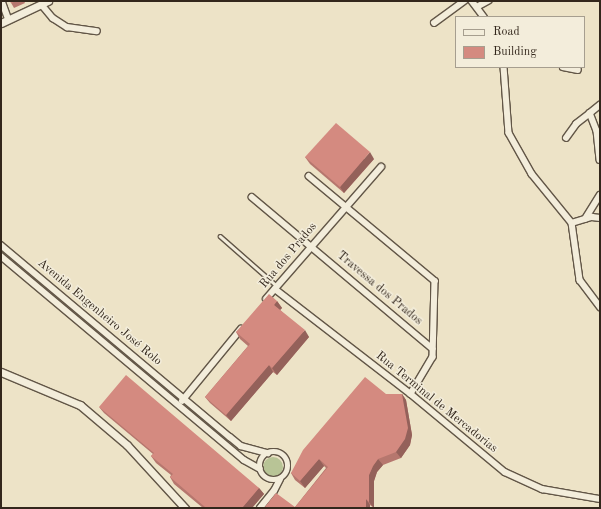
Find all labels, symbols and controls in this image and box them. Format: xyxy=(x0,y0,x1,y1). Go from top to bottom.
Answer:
legend xyxy=(455,16,585,68)
text: Road xyxy=(493,26,520,38)
text: Building xyxy=(493,46,537,58)
street label: Rua dos Prados xyxy=(257,220,321,292)
street label: Travessa dos Prados xyxy=(333,249,425,329)
street label: Avenida Engenheiro José Rolo xyxy=(34,257,164,369)
street label: Rua Terminal de Mercadorias xyxy=(372,349,500,457)

